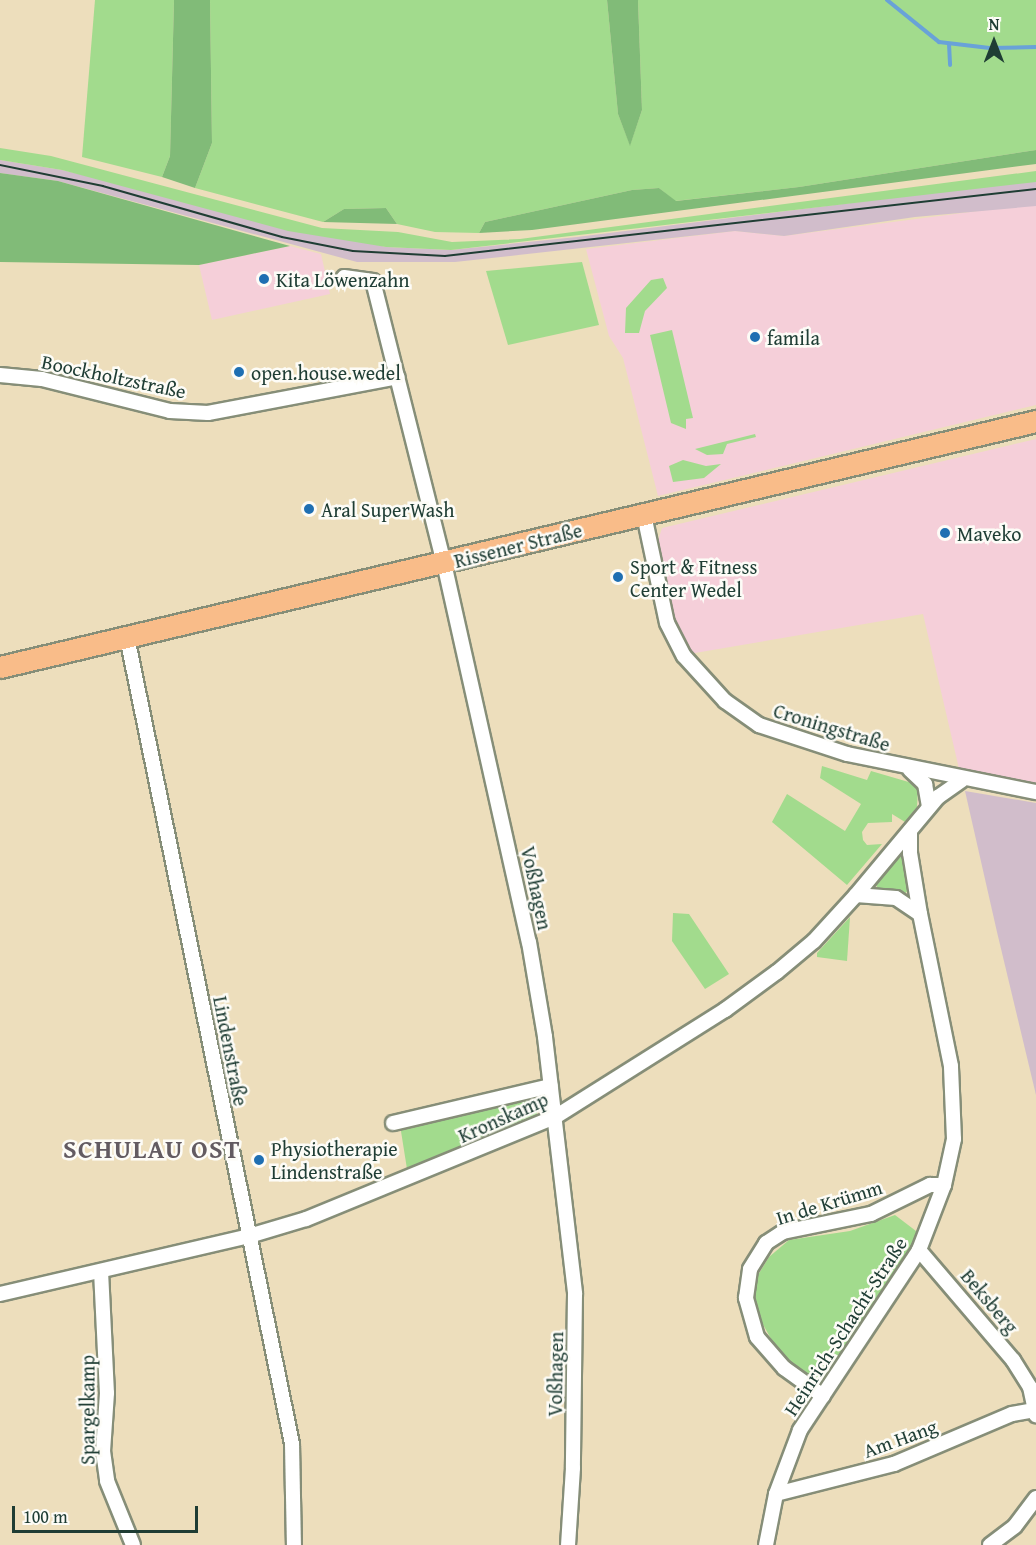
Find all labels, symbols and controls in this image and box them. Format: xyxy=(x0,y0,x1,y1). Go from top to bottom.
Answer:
north arrow xyxy=(964,12,1024,72)
text: N xyxy=(989,12,999,36)
place label: Kita Löwenzahn xyxy=(276,267,409,291)
marker: Kita Löwenzahn xyxy=(257,272,271,286)
place label: famila xyxy=(767,325,820,349)
marker: famila xyxy=(748,330,762,344)
street label: Boockholtzstraße xyxy=(40,349,188,403)
place label: open.house.wedel xyxy=(251,360,401,384)
marker: open.house.wedel xyxy=(232,365,246,379)
place label: Aral SuperWash xyxy=(321,497,454,521)
marker: Aral SuperWash xyxy=(302,502,316,516)
street label: Rissener Straße xyxy=(451,517,585,573)
place label: Maveko xyxy=(957,521,1021,545)
marker: Maveko xyxy=(938,526,952,540)
place label: Sport & Fitness Center Wedel xyxy=(630,554,757,601)
marker: Sport & Fitness Center Wedel xyxy=(611,570,625,584)
street label: Croningstraße xyxy=(771,698,893,756)
street label: Voßhagen xyxy=(516,844,558,932)
street label: Lindenstraße xyxy=(209,994,253,1108)
street label: Kronskamp xyxy=(454,1087,552,1147)
district label: SCHULAU OST xyxy=(63,1133,241,1165)
place label: Physiotherapie Lindenstraße xyxy=(271,1136,398,1183)
marker: Physiotherapie Lindenstraße xyxy=(252,1153,266,1167)
street label: In de Krümm xyxy=(773,1174,885,1230)
street label: Heinrich-Schacht-Straße xyxy=(778,1232,912,1420)
street label: Beksberg xyxy=(956,1264,1024,1338)
street label: Voßhagen xyxy=(542,1331,568,1417)
street label: Spargelkamp xyxy=(75,1355,99,1465)
street label: Am Hang xyxy=(860,1414,940,1462)
scale bar xyxy=(15,1494,201,1532)
text: 100 m xyxy=(23,1503,68,1530)

